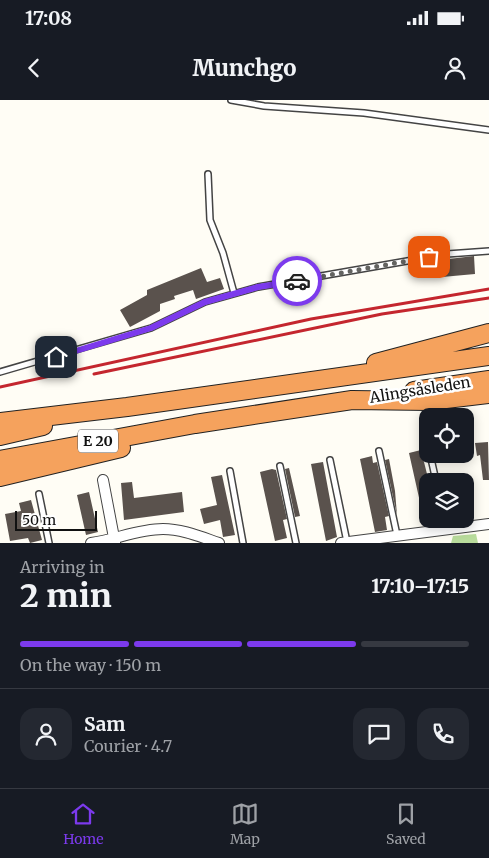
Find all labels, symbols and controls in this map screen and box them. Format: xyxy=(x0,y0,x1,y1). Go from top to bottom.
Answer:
text: 17:08 xyxy=(25,6,72,30)
icon: back xyxy=(20,54,48,82)
text: Munchgo xyxy=(193,54,296,82)
icon: person xyxy=(441,54,469,82)
pin xyxy=(408,236,450,278)
icon: bag xyxy=(415,243,443,271)
courier xyxy=(272,256,322,306)
icon: car xyxy=(283,267,311,295)
pin xyxy=(35,336,77,378)
icon: home xyxy=(42,343,70,371)
street label: Alingsåsleden xyxy=(367,372,472,407)
map controls xyxy=(419,408,474,528)
button: locate xyxy=(419,408,474,463)
road number: E 20 xyxy=(78,430,118,452)
button: layers xyxy=(419,473,474,528)
scale bar xyxy=(15,508,98,531)
text: 50 m xyxy=(22,511,56,529)
text: Arriving in xyxy=(20,557,105,577)
text: 17:10–17:15 xyxy=(371,574,469,598)
text: 2 min xyxy=(20,576,112,616)
text: On the way · 150 m xyxy=(20,655,161,675)
button: person xyxy=(20,708,72,760)
button: chat xyxy=(353,708,405,760)
button: phone xyxy=(417,708,469,760)
text: Sam xyxy=(84,712,125,736)
text: Courier · 4.7 xyxy=(84,736,172,756)
tab: Home xyxy=(63,800,104,848)
tab: Map xyxy=(230,800,260,848)
tab: Saved xyxy=(386,800,426,848)

